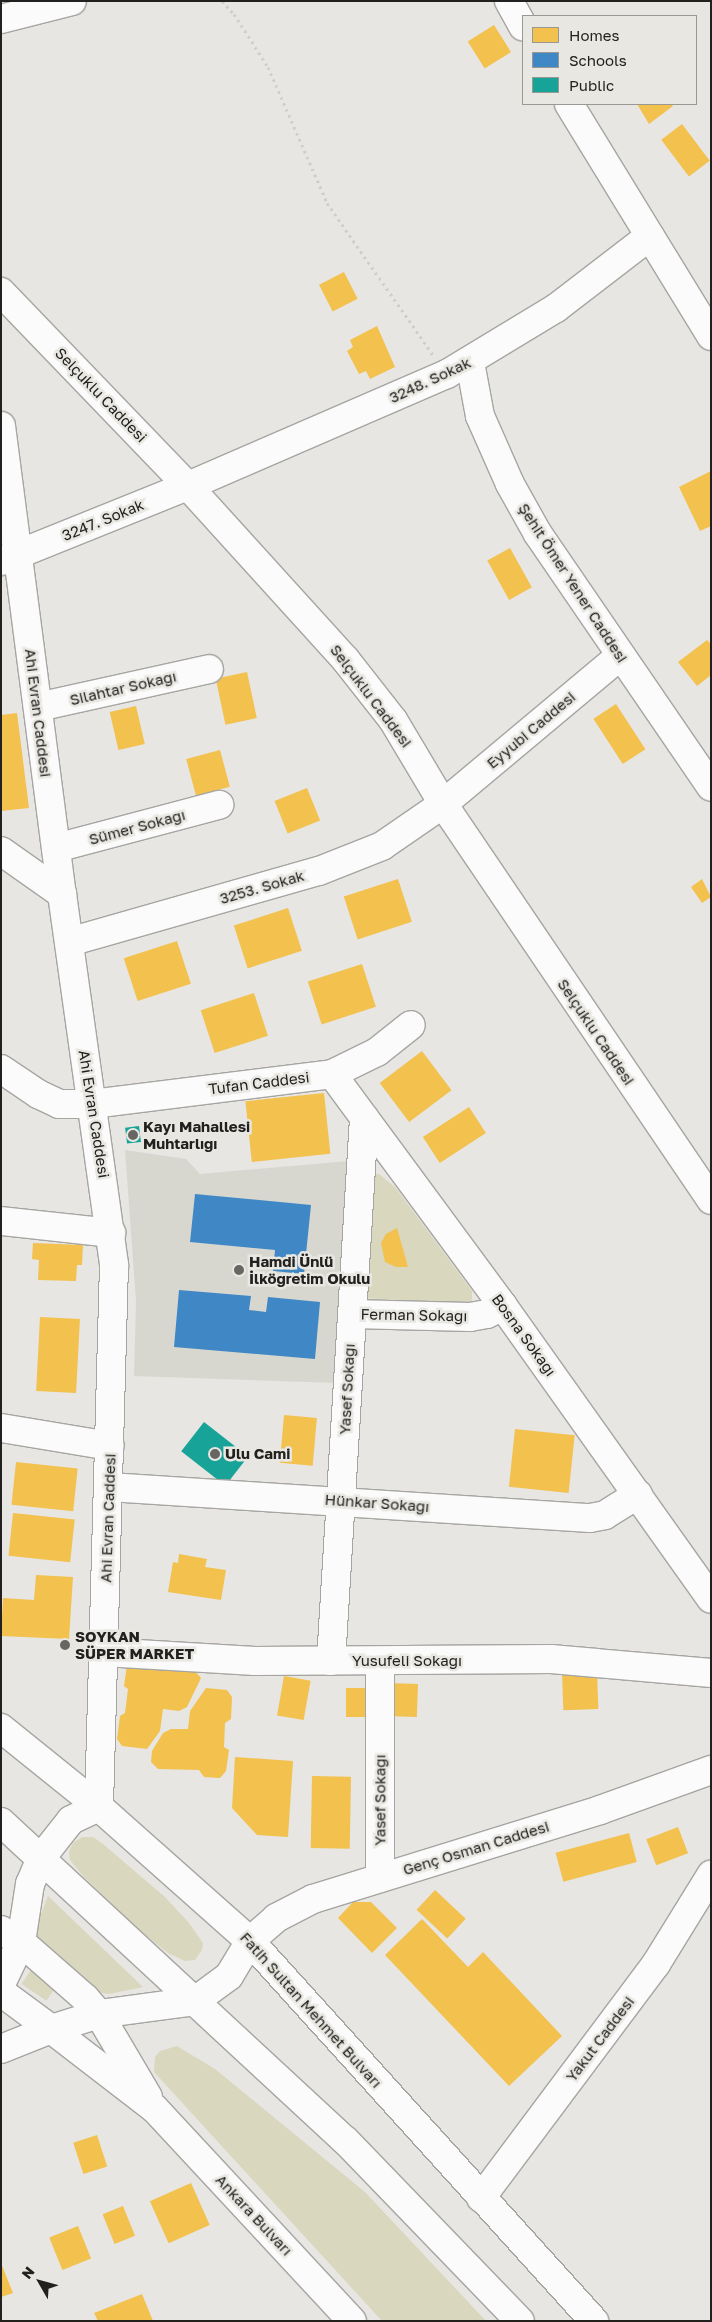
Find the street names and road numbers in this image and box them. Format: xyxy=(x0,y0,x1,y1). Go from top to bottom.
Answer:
street label: Selçuklu Caddesi xyxy=(51,344,151,446)
street label: 3248. Sokak xyxy=(386,353,474,407)
street label: 3247. Sokak xyxy=(59,495,147,545)
street label: Şehit Ömer Yener Caddesi xyxy=(515,500,631,666)
street label: Selçuklu Caddesi xyxy=(326,641,416,751)
street label: Ahi Evran Caddesi xyxy=(21,648,55,778)
street label: Silahtar Sokağı xyxy=(68,667,178,709)
street label: Eyyubi Caddesi xyxy=(483,688,579,772)
street label: Sümer Sokağı xyxy=(87,806,187,848)
street label: 3253. Sokak xyxy=(218,866,306,908)
street label: Selçuklu Caddesi xyxy=(554,976,638,1088)
street label: Ahi Evran Caddesi xyxy=(75,1049,113,1179)
street label: Tufan Caddesi xyxy=(208,1068,310,1098)
street label: Bosna Sokağı xyxy=(488,1290,560,1380)
street label: Ferman Sokağı xyxy=(361,1305,467,1325)
street label: Yasef Sokağı xyxy=(336,1343,358,1435)
street label: Ahi Evran Caddesi xyxy=(97,1453,119,1583)
street label: Hünkar Sokağı xyxy=(324,1490,430,1516)
street label: Yusufeli Sokağı xyxy=(352,1652,462,1670)
street label: Yasef Sokağı xyxy=(371,1754,389,1846)
street label: Genç Osman Caddesi xyxy=(401,1817,551,1879)
street label: Fatih Sultan Mehmet Bulvarı xyxy=(236,1929,386,2091)
street label: Yakut Caddesi xyxy=(562,1993,638,2085)
street label: Ankara Bulvarı xyxy=(212,2171,296,2259)

